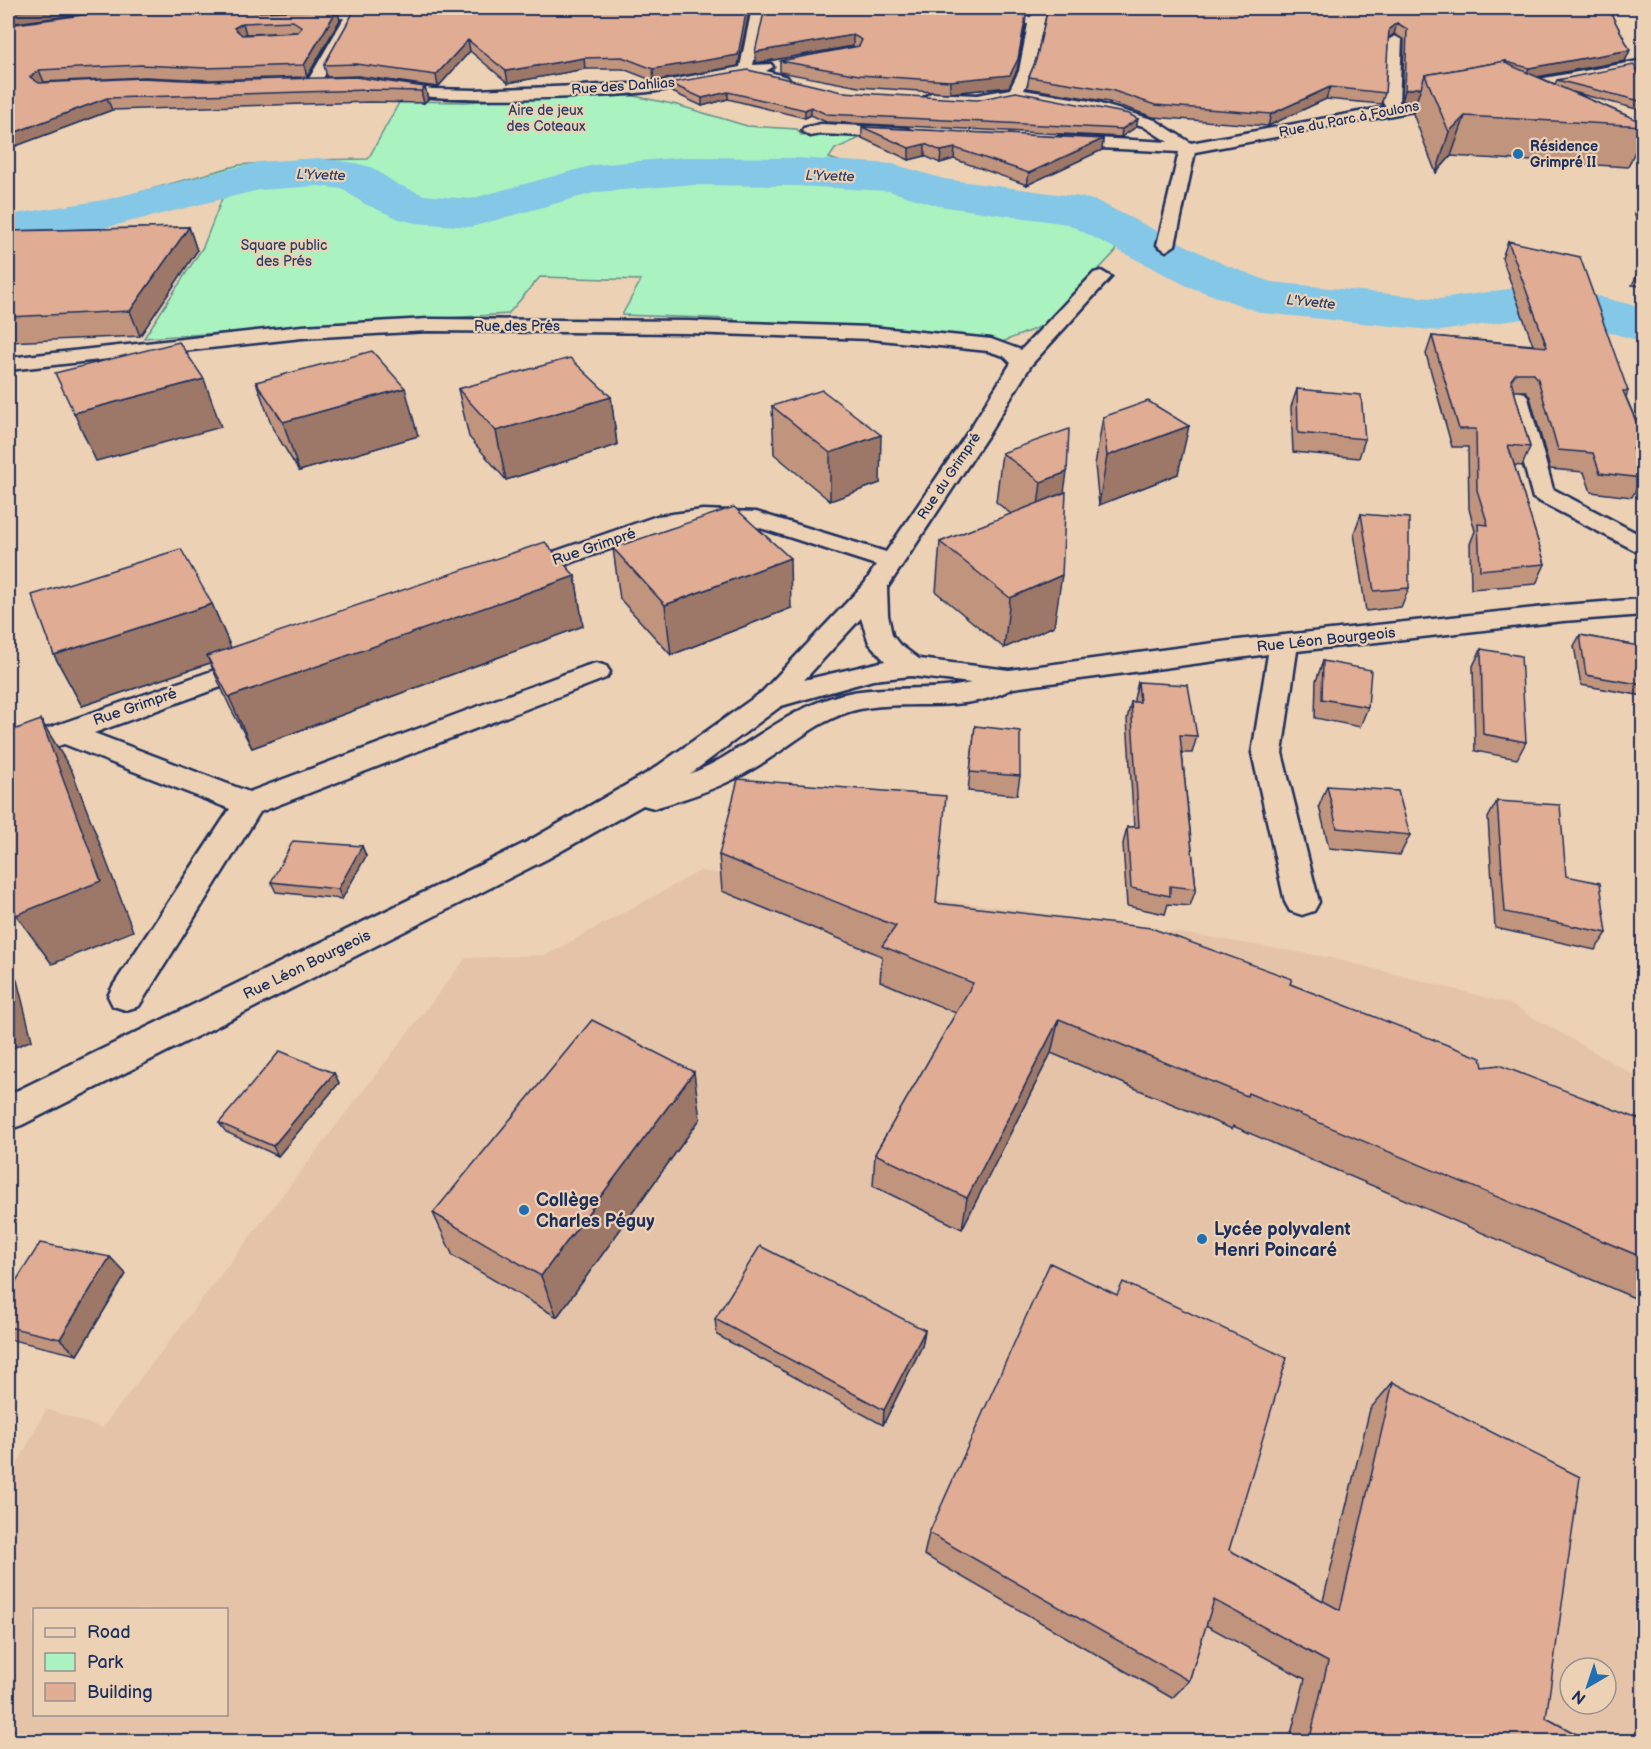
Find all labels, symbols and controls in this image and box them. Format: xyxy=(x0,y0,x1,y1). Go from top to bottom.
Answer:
street label: Rue des Dahlias xyxy=(571,74,675,98)
street label: Rue du Parc à Foulons xyxy=(1277,97,1421,141)
park label: Aire de jeux des Coteaux xyxy=(506,102,586,135)
place label: Résidence Grimpré II xyxy=(1530,138,1598,171)
marker: Résidence Grimpré II xyxy=(1511,147,1525,161)
water label: L'Yvette xyxy=(296,166,346,184)
water label: L'Yvette xyxy=(805,167,855,185)
park label: Square public des Prés xyxy=(241,237,327,270)
water label: L'Yvette xyxy=(1286,291,1336,313)
street label: Rue des Prés xyxy=(474,318,560,335)
street label: Rue du Grimpré xyxy=(914,429,985,523)
street label: Rue Grimpré xyxy=(550,524,638,570)
street label: Rue Léon Bourgeois xyxy=(1256,623,1397,657)
street label: Rue Grimpré xyxy=(91,684,179,730)
street label: Rue Léon Bourgeois xyxy=(240,926,374,1004)
place label: Collège Charles Péguy xyxy=(536,1190,655,1232)
marker: Collège Charles Péguy xyxy=(517,1203,531,1217)
place label: Lycée polyvalent Henri Poincaré xyxy=(1214,1219,1350,1261)
marker: Lycée polyvalent Henri Poincaré xyxy=(1195,1232,1209,1246)
legend xyxy=(33,1608,228,1716)
text: Road xyxy=(87,1622,131,1643)
text: Park xyxy=(87,1652,123,1673)
north arrow xyxy=(1558,1656,1618,1716)
text: Building xyxy=(87,1682,153,1703)
text: N xyxy=(1569,1685,1590,1708)

